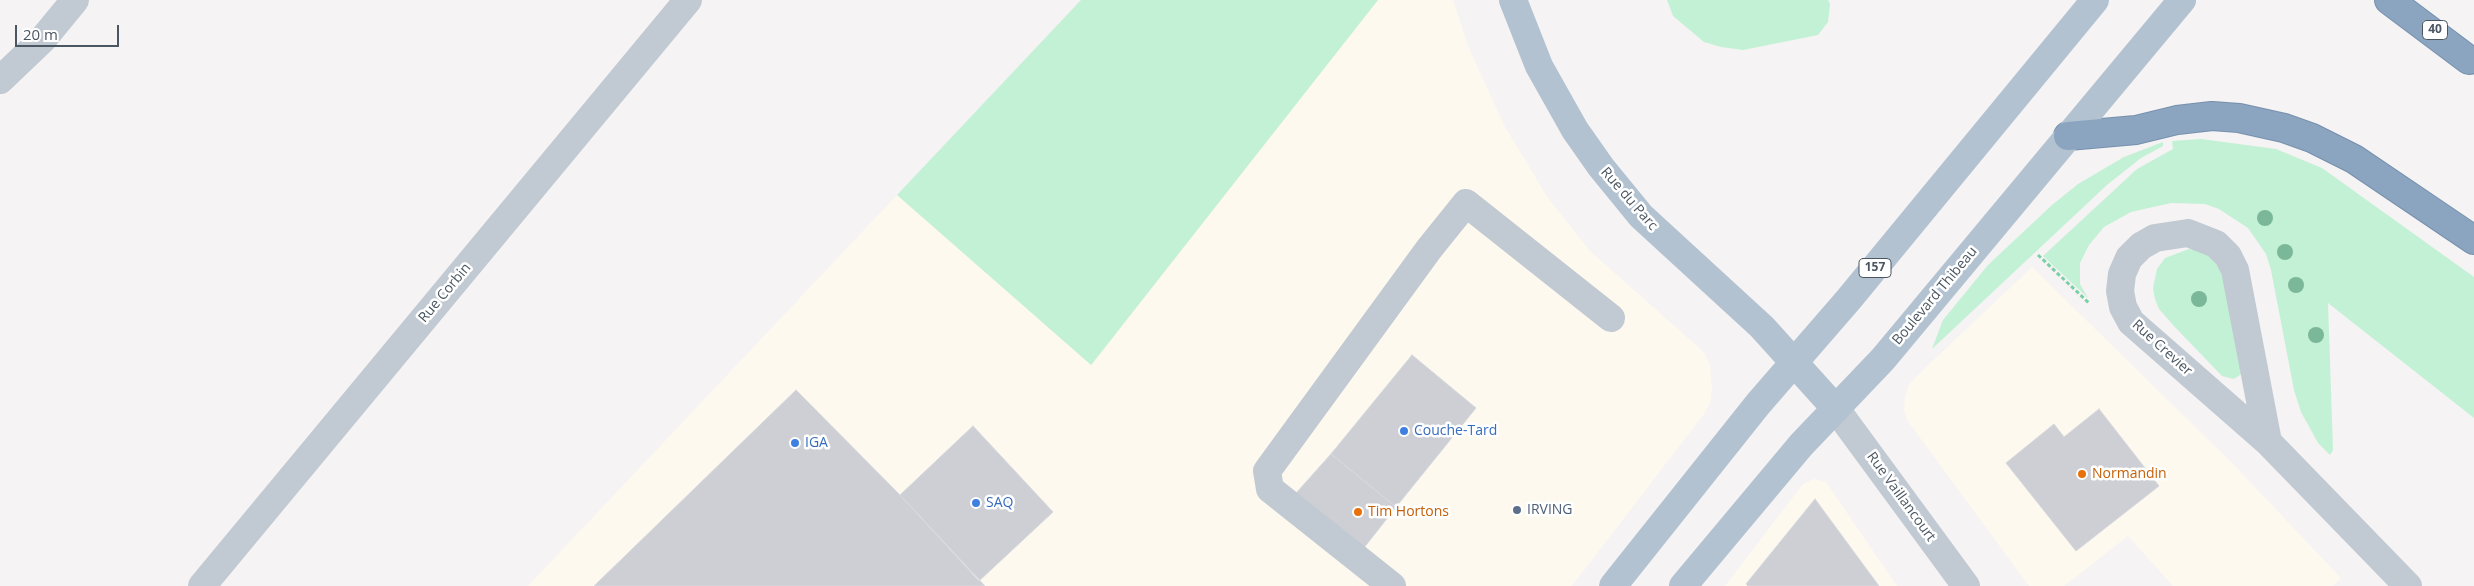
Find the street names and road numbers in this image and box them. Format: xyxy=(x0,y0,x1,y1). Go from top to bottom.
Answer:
road number: 40 xyxy=(2422,20,2448,40)
street label: Rue du Parc xyxy=(1597,164,1661,234)
street label: Boulevard Thibeau xyxy=(1889,244,1981,348)
road number: 157 xyxy=(1859,258,1891,278)
street label: Rue Corbin xyxy=(415,260,475,326)
street label: Rue Crevier xyxy=(2128,317,2196,379)
street label: Rue Vaillancourt xyxy=(1863,449,1939,545)

